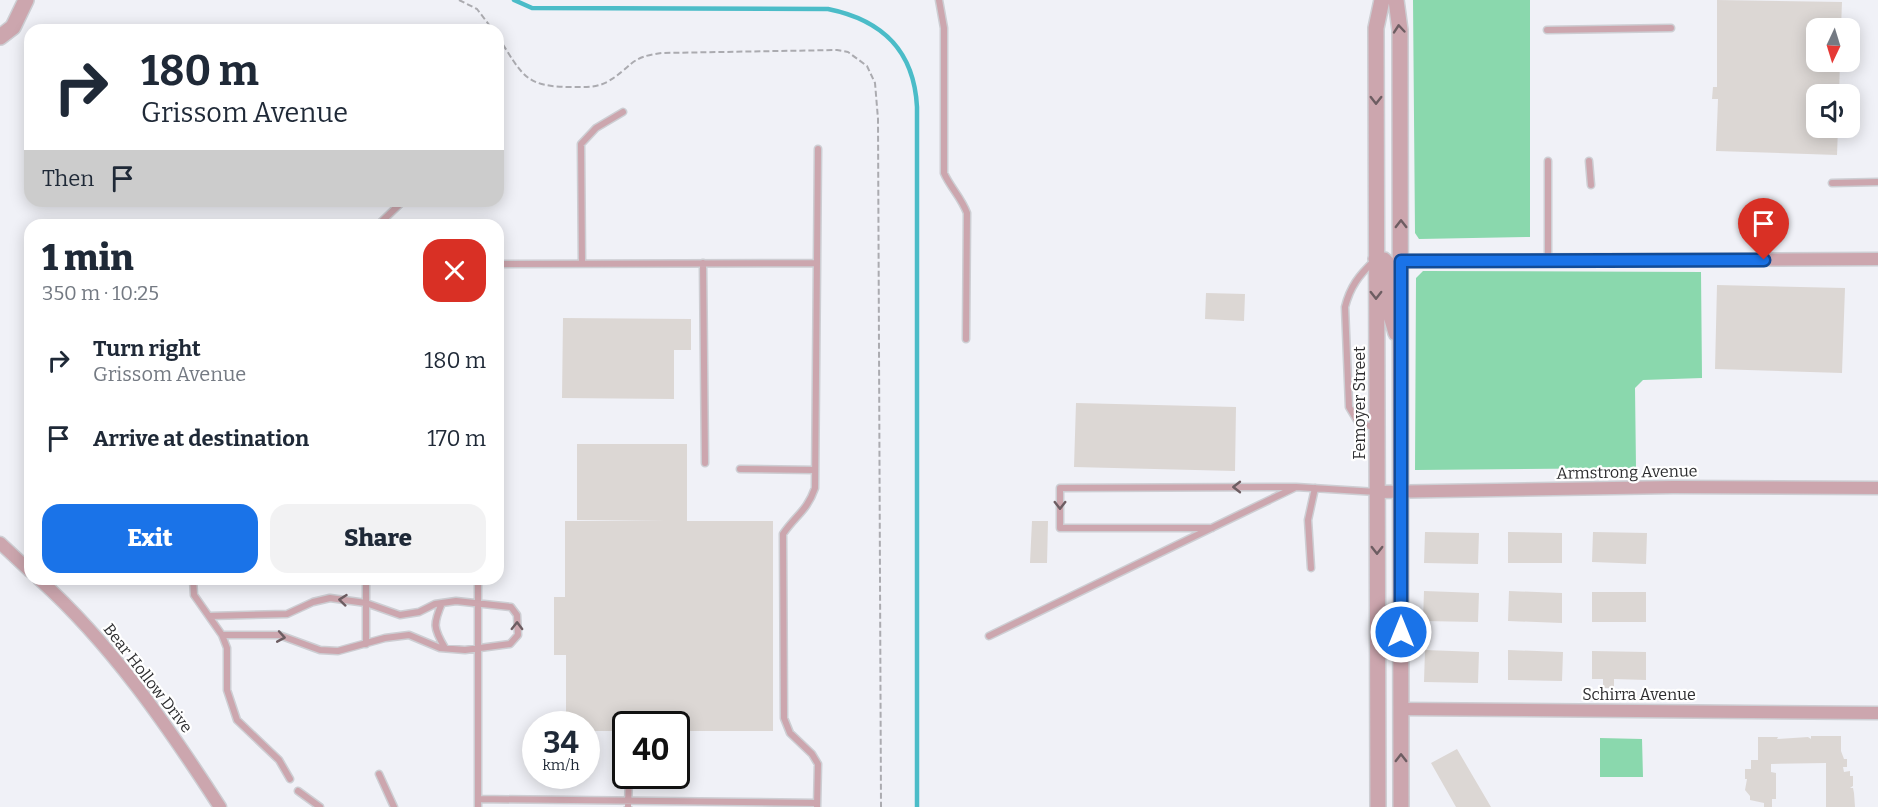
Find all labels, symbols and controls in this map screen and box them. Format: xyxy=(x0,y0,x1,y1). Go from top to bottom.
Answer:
north arrow xyxy=(1806,18,1860,72)
map controls xyxy=(1806,18,1860,138)
one-way arrow xyxy=(1393,25,1406,34)
text: 180 m xyxy=(141,46,259,96)
icon: right xyxy=(42,48,120,126)
button: sound xyxy=(1806,84,1860,138)
one-way arrow xyxy=(1370,95,1382,104)
text: Grissom Avenue xyxy=(141,97,348,129)
icon: arrive xyxy=(106,162,139,195)
text: Then xyxy=(42,165,94,192)
pin xyxy=(1738,198,1789,260)
icon: arrive xyxy=(1747,207,1780,240)
one-way arrow xyxy=(1395,220,1407,229)
text: 1 min xyxy=(42,236,134,280)
button: close xyxy=(423,239,486,302)
text: 350 m · 10:25 xyxy=(42,281,159,305)
one-way arrow xyxy=(1370,290,1382,299)
text: Turn right xyxy=(93,335,201,362)
icon: right xyxy=(42,344,75,377)
street label: Femoyer Street xyxy=(1350,346,1369,460)
text: 180 m xyxy=(424,347,486,374)
text: Grissom Avenue xyxy=(93,362,246,386)
icon: arrive xyxy=(42,422,75,455)
text: Arrive at destination xyxy=(93,425,309,452)
text: 170 m xyxy=(427,425,486,452)
street label: Armstrong Avenue xyxy=(1556,461,1698,483)
one-way arrow xyxy=(1233,481,1242,494)
one-way arrow xyxy=(1054,501,1066,510)
button: Exit xyxy=(42,504,258,573)
button: Share xyxy=(270,504,486,573)
one-way arrow xyxy=(1371,546,1383,555)
one-way arrow xyxy=(338,594,347,607)
position arrow xyxy=(1369,600,1433,664)
street label: Bear Hollow Drive xyxy=(100,620,196,736)
one-way arrow xyxy=(511,621,523,630)
one-way arrow xyxy=(275,630,285,643)
street label: Schirra Avenue xyxy=(1582,685,1696,704)
speed limit sign: 40 xyxy=(612,711,690,789)
text: 34 xyxy=(543,725,579,761)
one-way arrow xyxy=(1395,753,1407,762)
text: km/h xyxy=(542,756,580,774)

